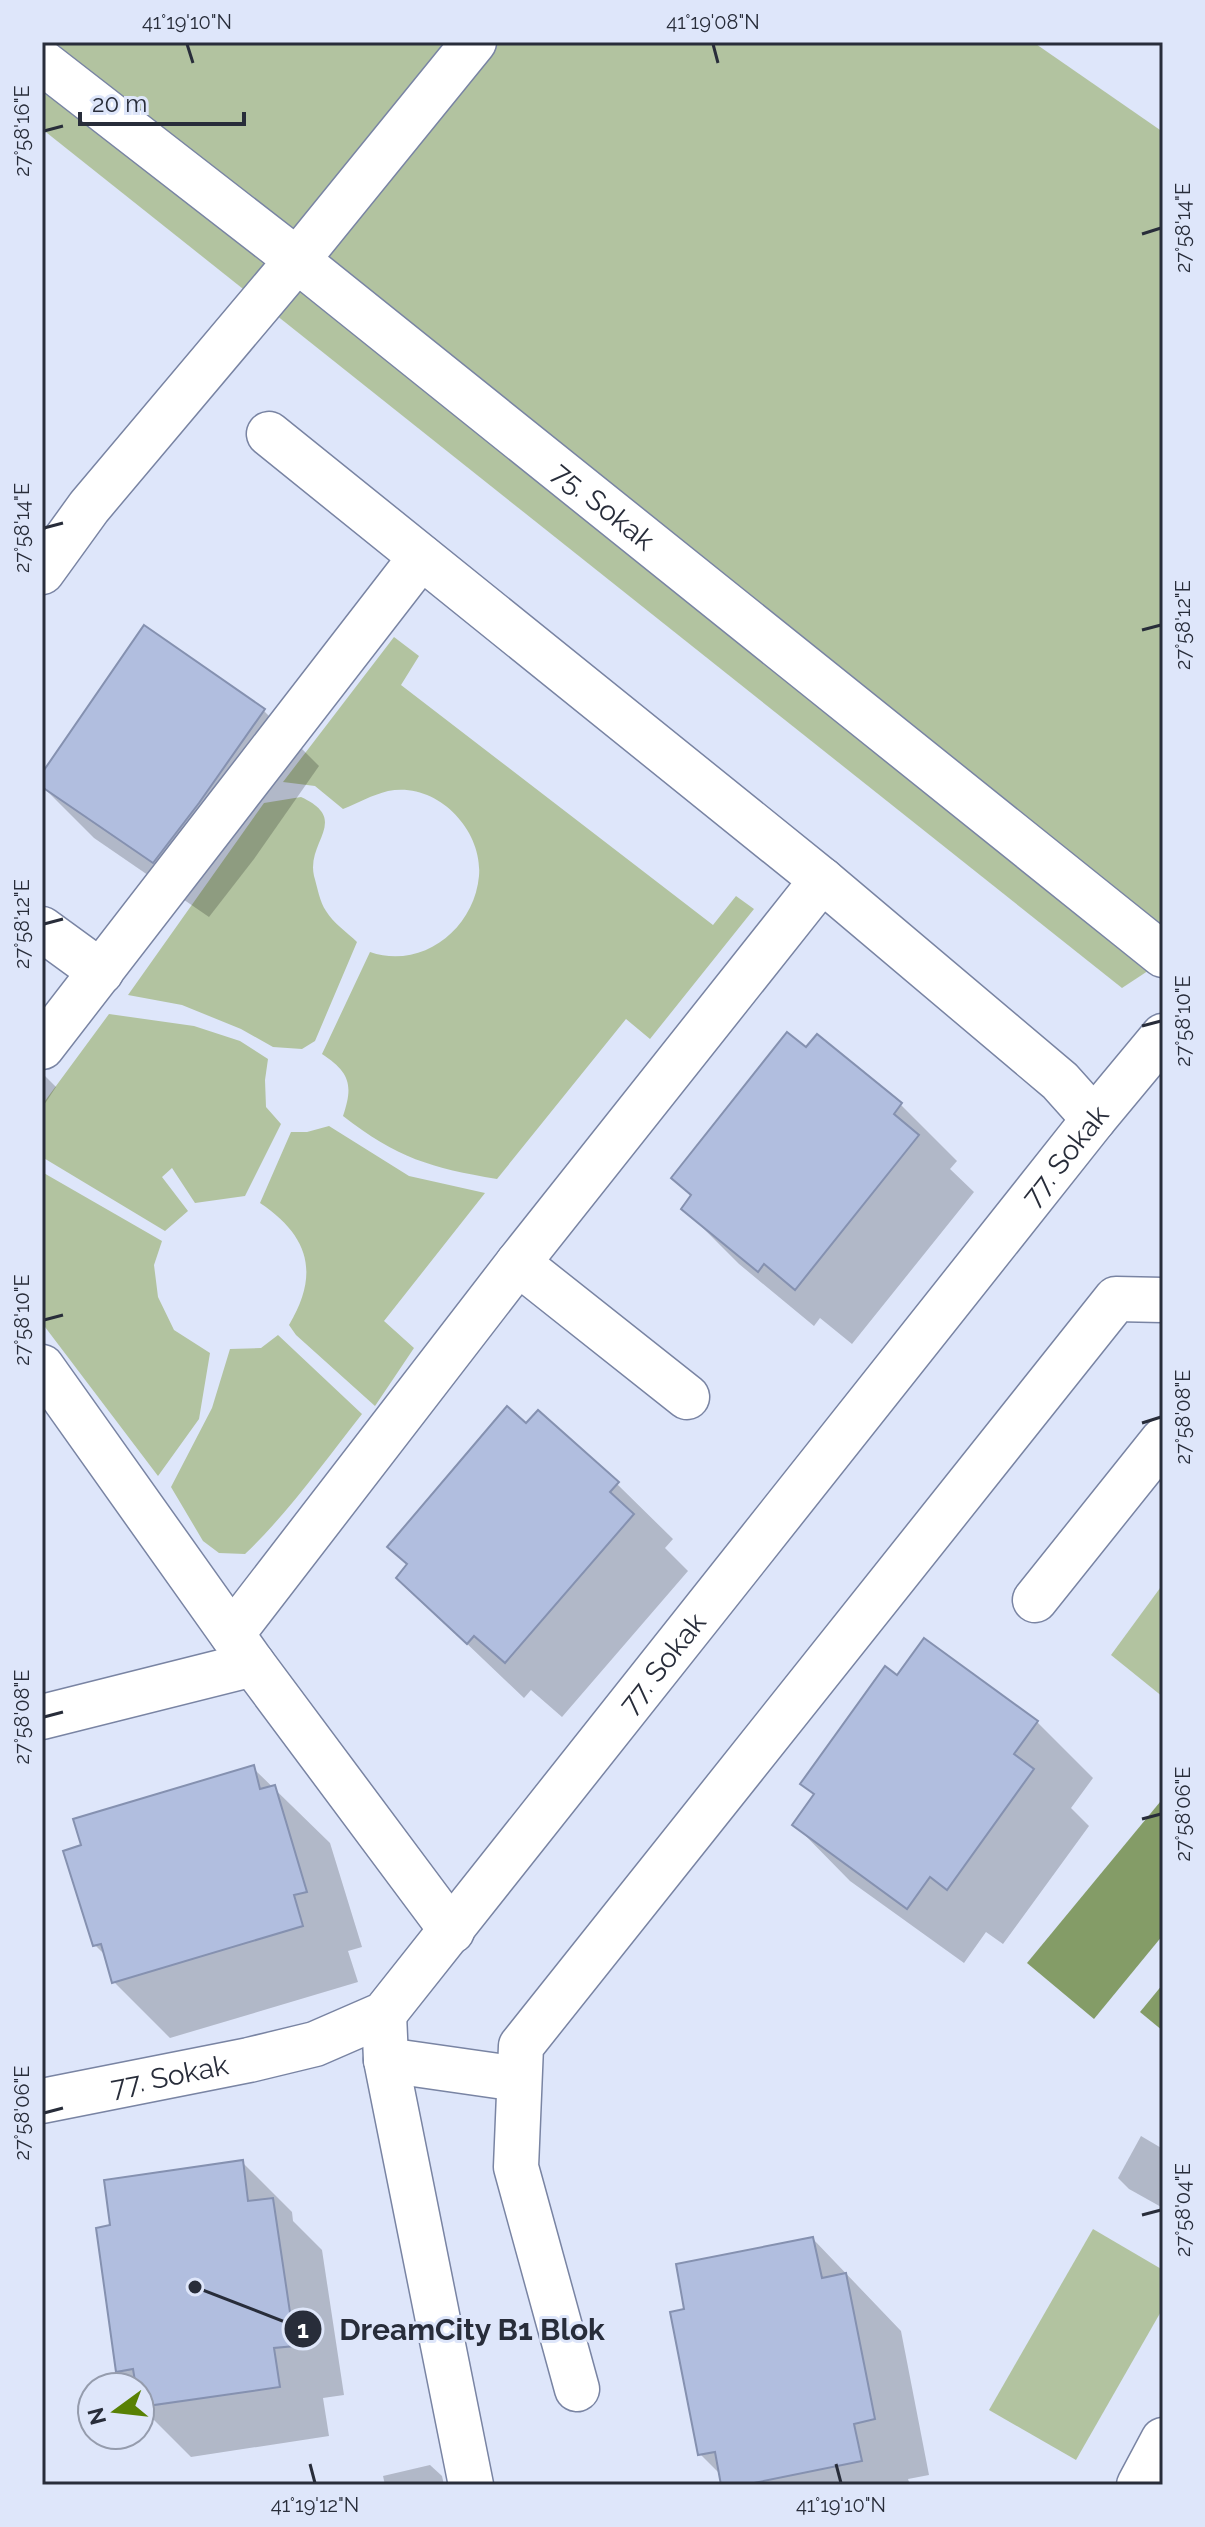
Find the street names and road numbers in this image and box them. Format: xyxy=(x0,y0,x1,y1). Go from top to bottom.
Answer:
street label: 75. Sokak xyxy=(546,456,661,557)
street label: 77. Sokak xyxy=(1015,1099,1115,1213)
street label: 77. Sokak xyxy=(613,1606,713,1720)
street label: 77. Sokak xyxy=(108,2048,231,2104)

